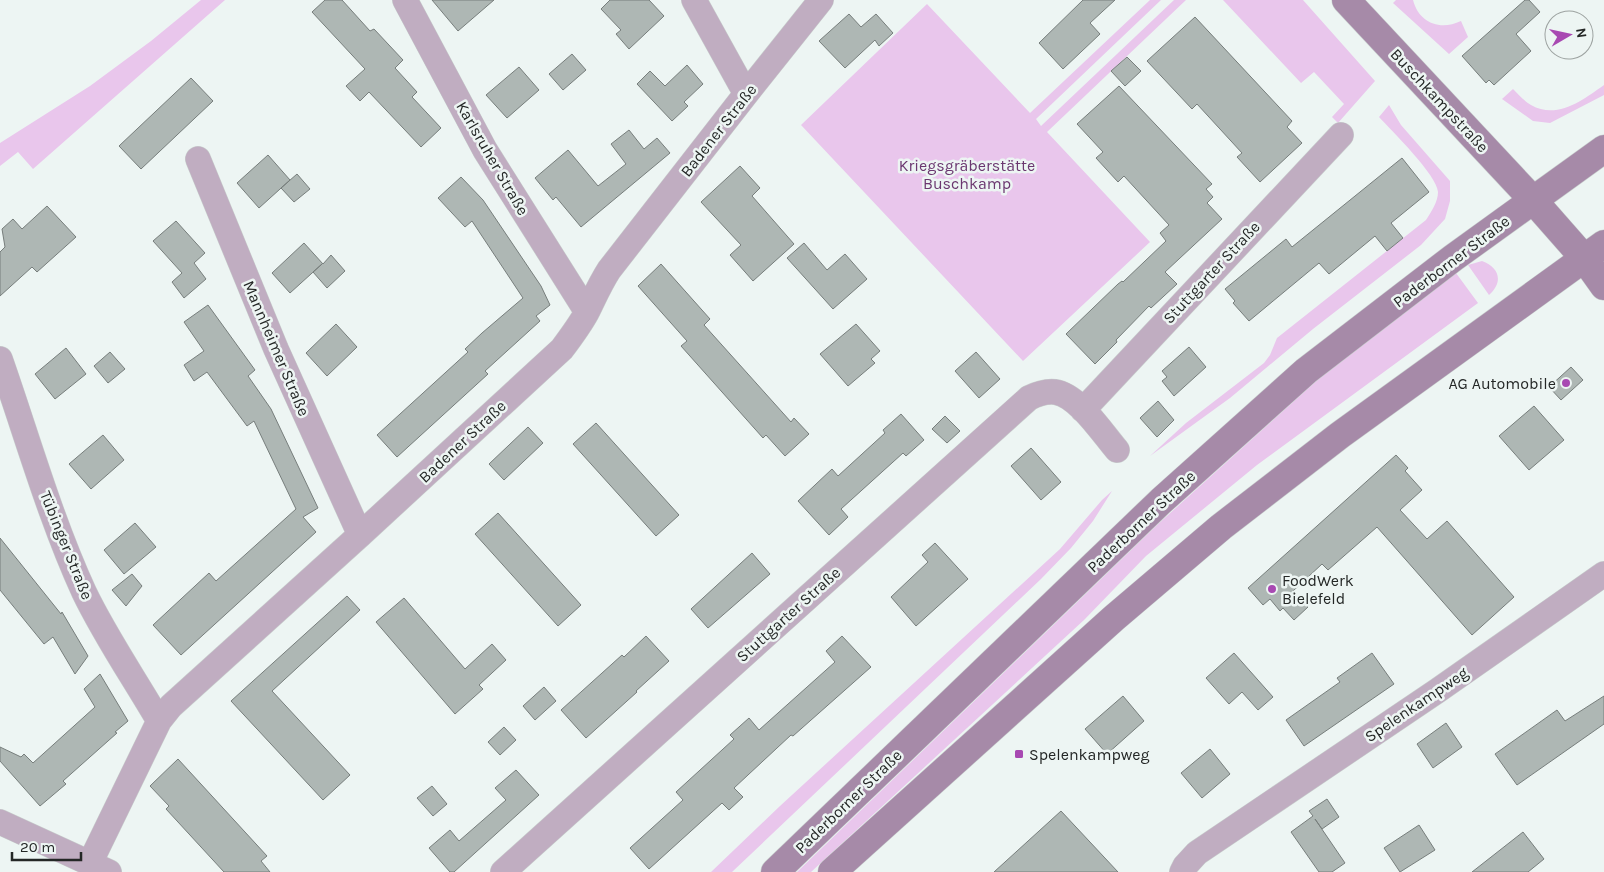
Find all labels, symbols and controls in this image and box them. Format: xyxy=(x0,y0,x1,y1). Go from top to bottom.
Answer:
north arrow xyxy=(1544,10,1594,60)
text: N xyxy=(1572,27,1591,39)
street label: Buschkampstraße xyxy=(1387,44,1493,156)
street label: Badener Straße xyxy=(676,80,760,180)
street label: Karlsruher Straße xyxy=(452,98,533,219)
park label: Kriegsgräberstätte Buschkamp xyxy=(899,156,1035,193)
street label: Paderborner Straße xyxy=(1389,211,1513,311)
street label: Stuttgarter Straße xyxy=(1159,217,1264,328)
street label: Mannheimer Straße xyxy=(239,278,314,419)
place label: AG Automobile xyxy=(1448,374,1556,393)
marker: AG Automobile xyxy=(1560,377,1572,389)
street label: Badener Straße xyxy=(415,396,510,487)
street label: Paderborner Straße xyxy=(1083,466,1199,576)
street label: Tübinger Straße xyxy=(36,488,97,602)
street label: Stuttgarter Straße xyxy=(732,563,844,666)
place label: FoodWerk Bielefeld xyxy=(1282,571,1354,608)
marker: FoodWerk Bielefeld xyxy=(1266,583,1278,595)
street label: Spelenkampweg xyxy=(1361,663,1472,746)
place label: Spelenkampweg xyxy=(1029,745,1150,764)
street label: Paderborner Straße xyxy=(791,746,906,857)
marker: Spelenkampweg xyxy=(1013,748,1025,760)
scale bar xyxy=(12,830,81,862)
text: 20 m xyxy=(20,838,55,856)

